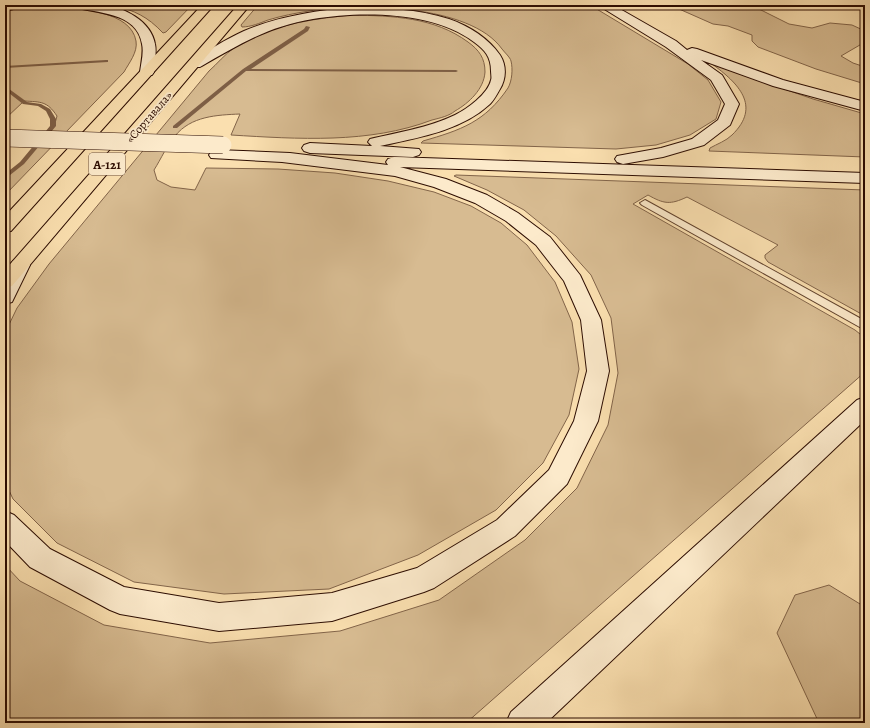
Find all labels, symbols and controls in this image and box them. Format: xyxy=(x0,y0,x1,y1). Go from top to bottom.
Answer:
street label: «Сортавала» xyxy=(122,88,176,146)
road number: А-121 xyxy=(89,153,125,175)

